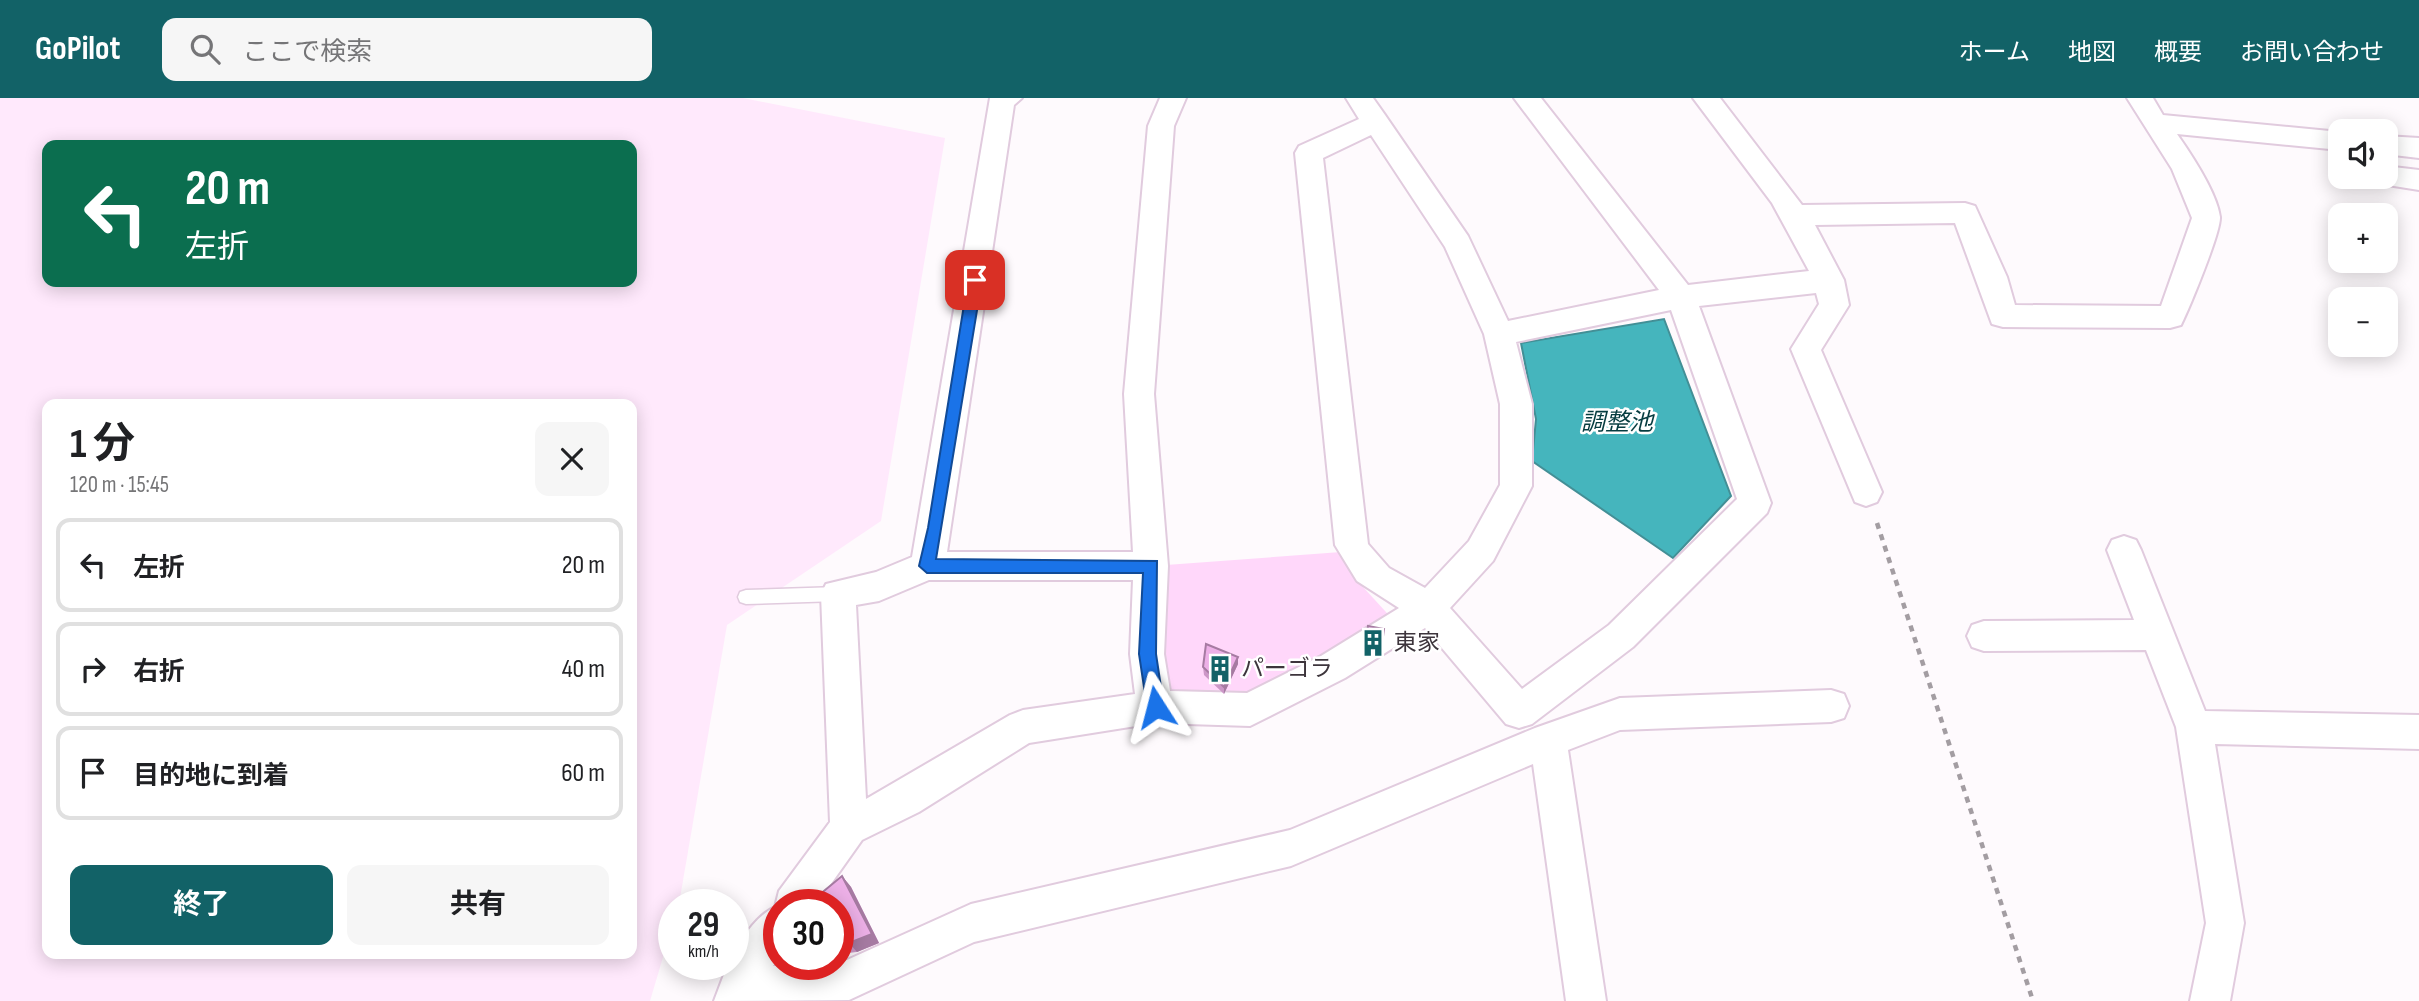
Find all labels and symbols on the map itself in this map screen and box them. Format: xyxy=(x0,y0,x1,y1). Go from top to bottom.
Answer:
pin xyxy=(945,250,1005,310)
water label: 調整池 xyxy=(1581,408,1655,437)
building icon: 東家 xyxy=(1358,628,1388,658)
place label: 東家 xyxy=(1394,629,1440,657)
building icon: パーゴラ xyxy=(1205,654,1235,684)
place label: パーゴラ xyxy=(1241,655,1333,683)
position arrow xyxy=(1119,670,1193,744)
speed limit sign: 30 xyxy=(763,889,854,980)

